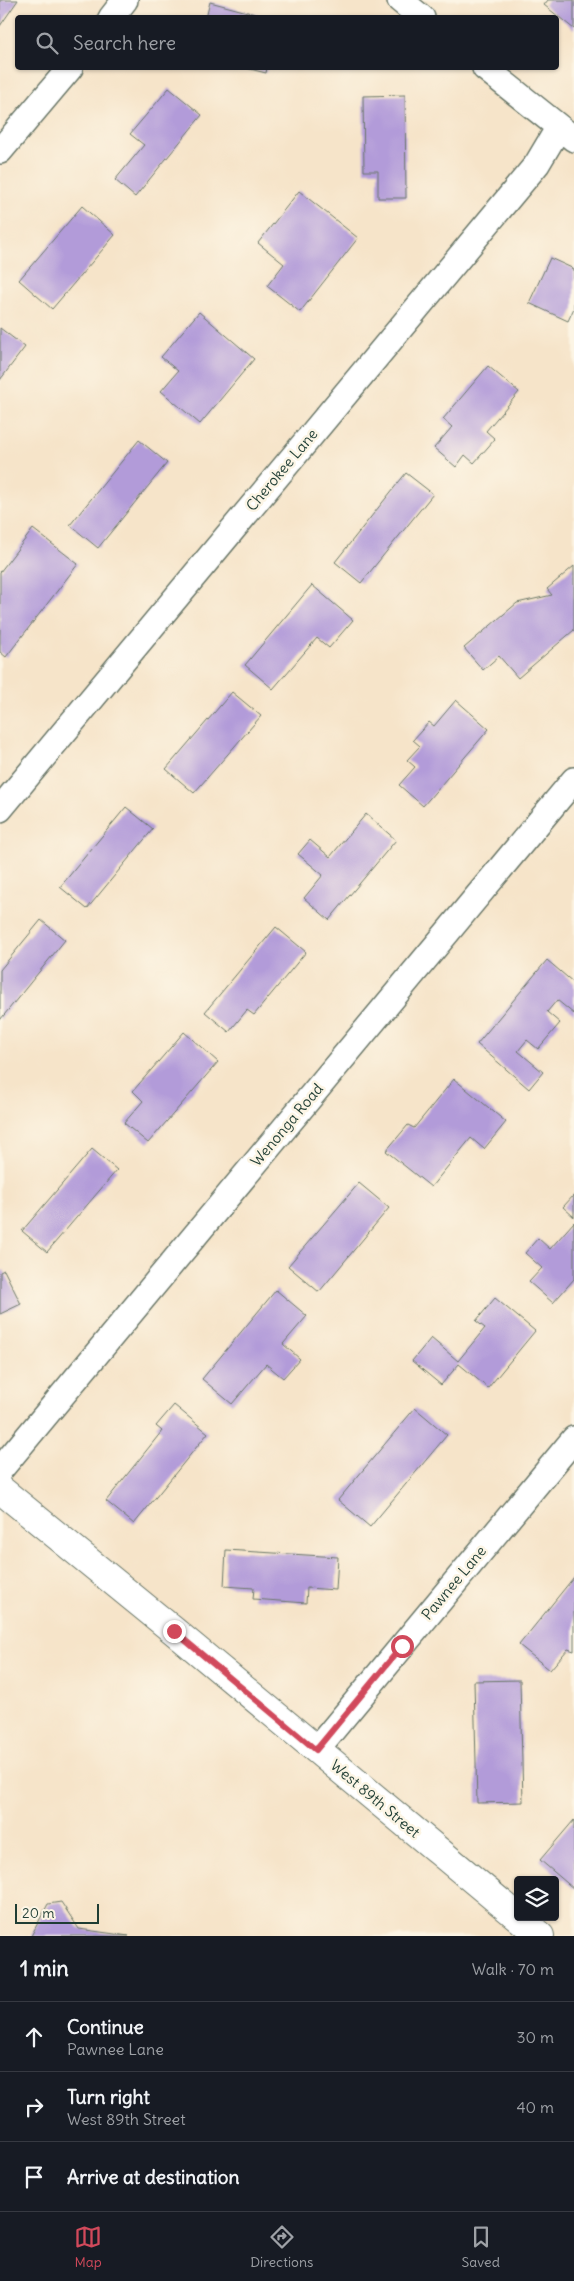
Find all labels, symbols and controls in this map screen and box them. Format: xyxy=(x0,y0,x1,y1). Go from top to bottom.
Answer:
search box xyxy=(15,15,559,70)
icon: search xyxy=(33,29,61,57)
text: Search here xyxy=(73,31,176,55)
street label: Cherokee Lane xyxy=(242,425,322,515)
street label: Wenonga Road xyxy=(246,1079,327,1170)
street label: Pawnee Lane xyxy=(417,1542,490,1624)
route end xyxy=(163,1620,186,1643)
route start xyxy=(391,1635,414,1658)
street label: West 89th Street xyxy=(327,1756,424,1842)
map controls xyxy=(514,1876,559,1921)
button: layers xyxy=(514,1876,559,1921)
scale bar xyxy=(15,1901,99,1924)
text: 20 m xyxy=(22,1904,55,1922)
text: 1 min xyxy=(20,1955,69,1982)
text: Walk · 70 m xyxy=(472,1959,554,1979)
text: Continue xyxy=(67,2015,144,2039)
icon: ahead xyxy=(20,2023,48,2051)
text: 30 m xyxy=(517,2027,554,2047)
text: Pawnee Lane xyxy=(67,2039,164,2059)
text: Turn right xyxy=(67,2085,150,2109)
icon: right xyxy=(20,2093,48,2121)
text: 40 m xyxy=(516,2097,554,2117)
text: West 89th Street xyxy=(67,2109,186,2129)
icon: arrive xyxy=(20,2163,48,2191)
text: Arrive at destination xyxy=(67,2165,240,2189)
tab: Map xyxy=(74,2223,102,2271)
tab: Directions xyxy=(250,2223,313,2271)
tab: Saved xyxy=(462,2223,500,2271)

